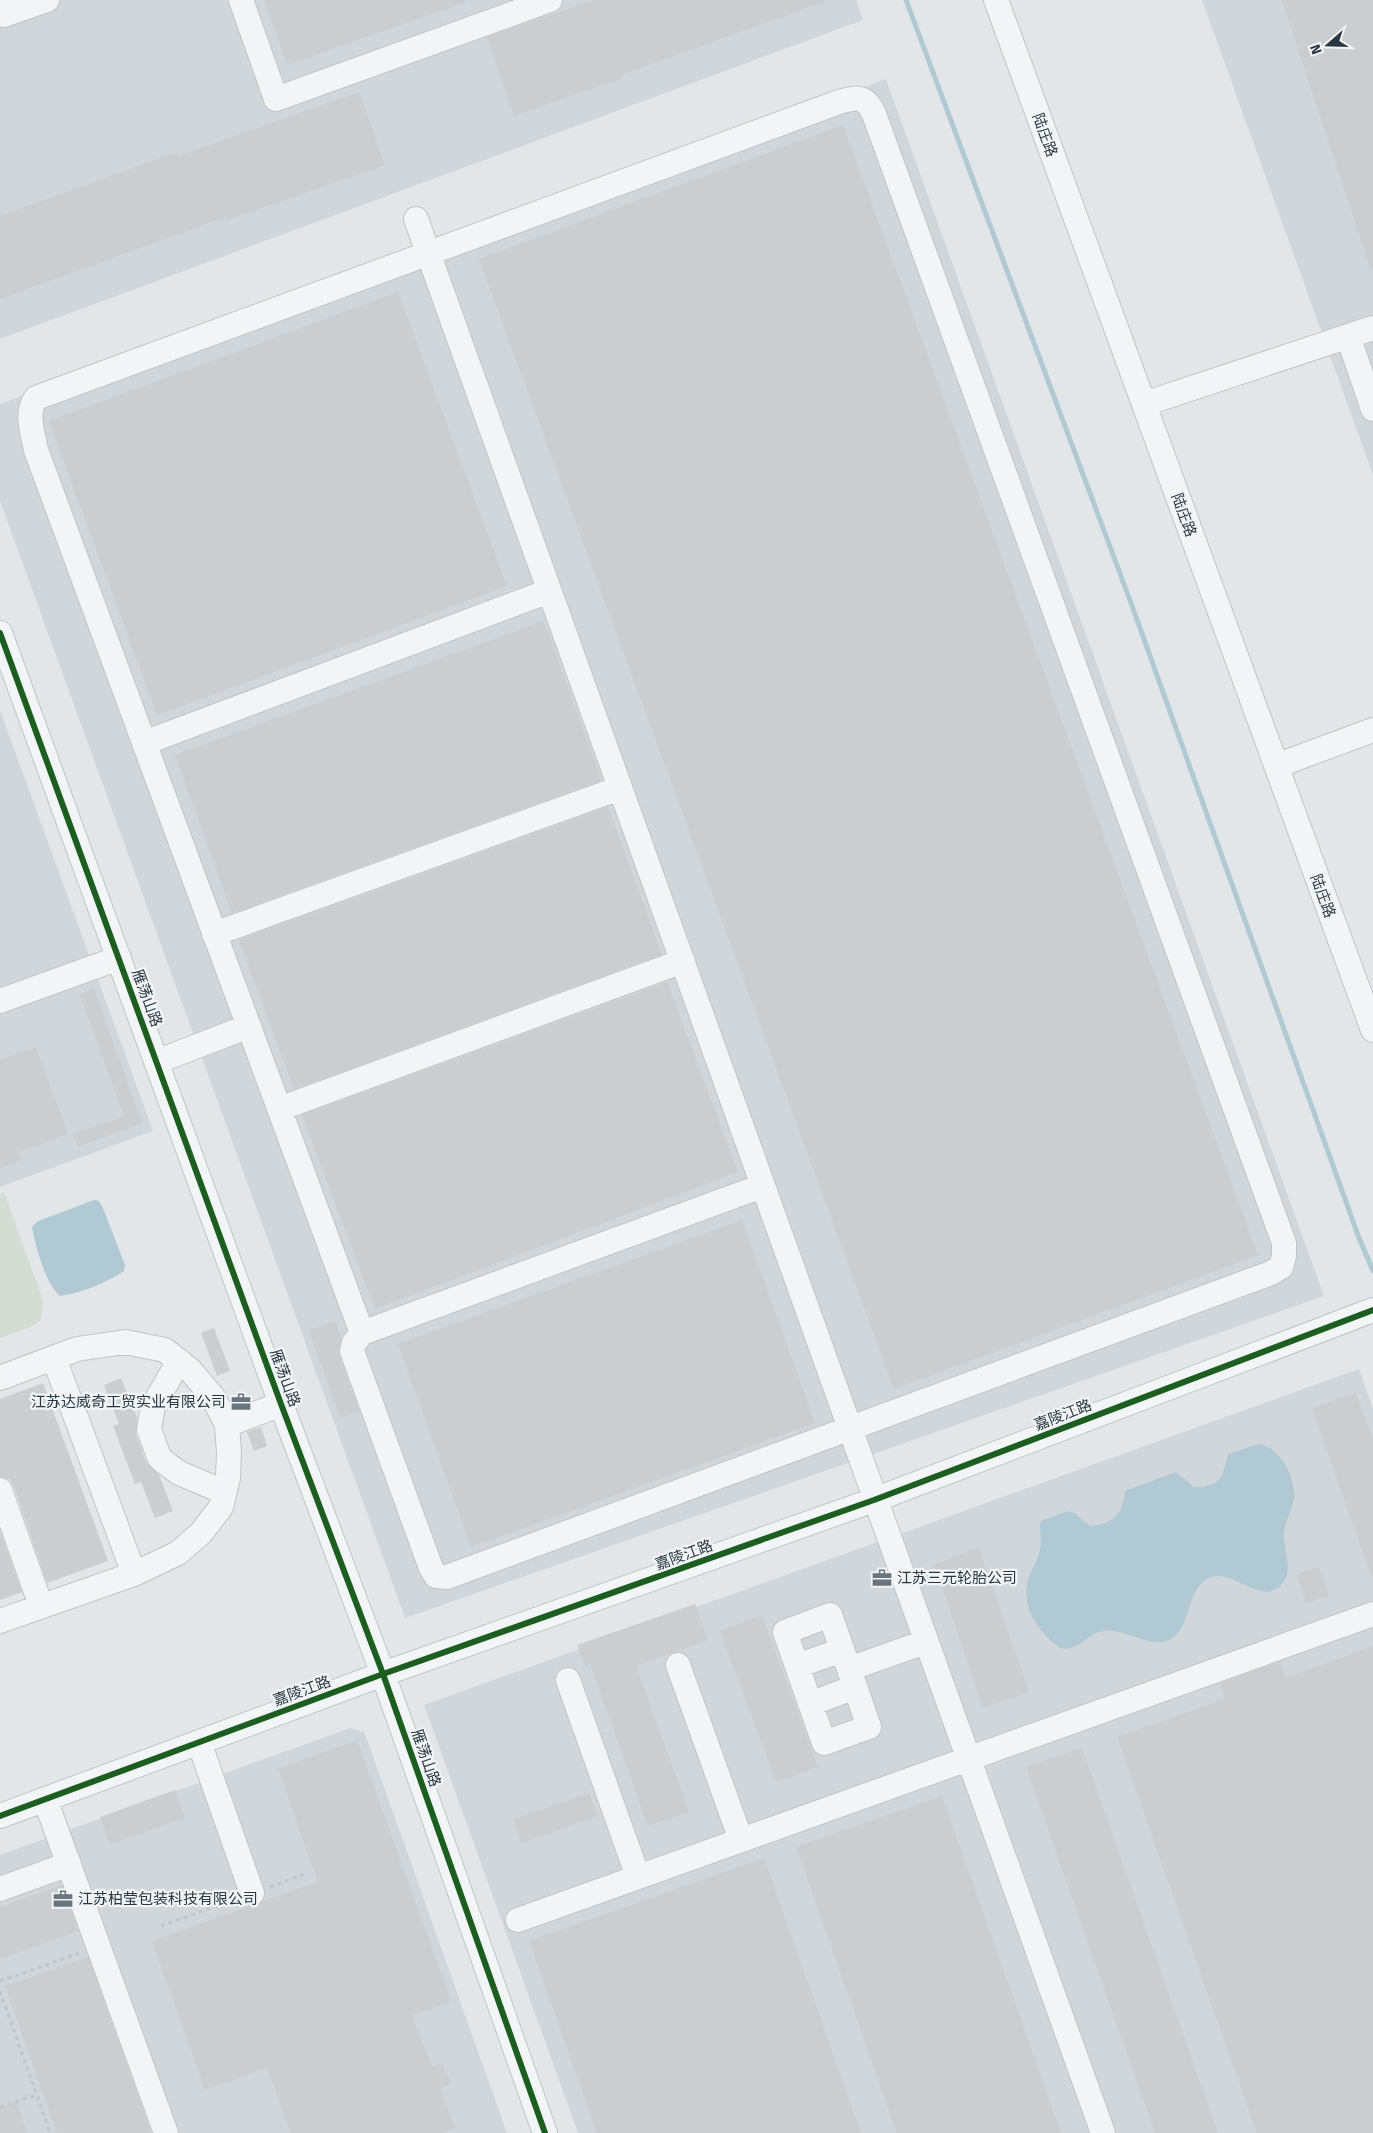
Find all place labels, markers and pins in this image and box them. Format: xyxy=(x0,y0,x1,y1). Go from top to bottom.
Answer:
office icon: 江苏达威奇工贸实业有限公司 xyxy=(230,1391,252,1413)
place label: 江苏达威奇工贸实业有限公司 xyxy=(31,1393,226,1411)
office icon: 江苏三元轮胎公司 xyxy=(871,1567,893,1589)
place label: 江苏三元轮胎公司 xyxy=(897,1569,1017,1587)
office icon: 江苏柏莹包装科技有限公司 xyxy=(52,1888,74,1910)
place label: 江苏柏莹包装科技有限公司 xyxy=(78,1890,258,1908)

